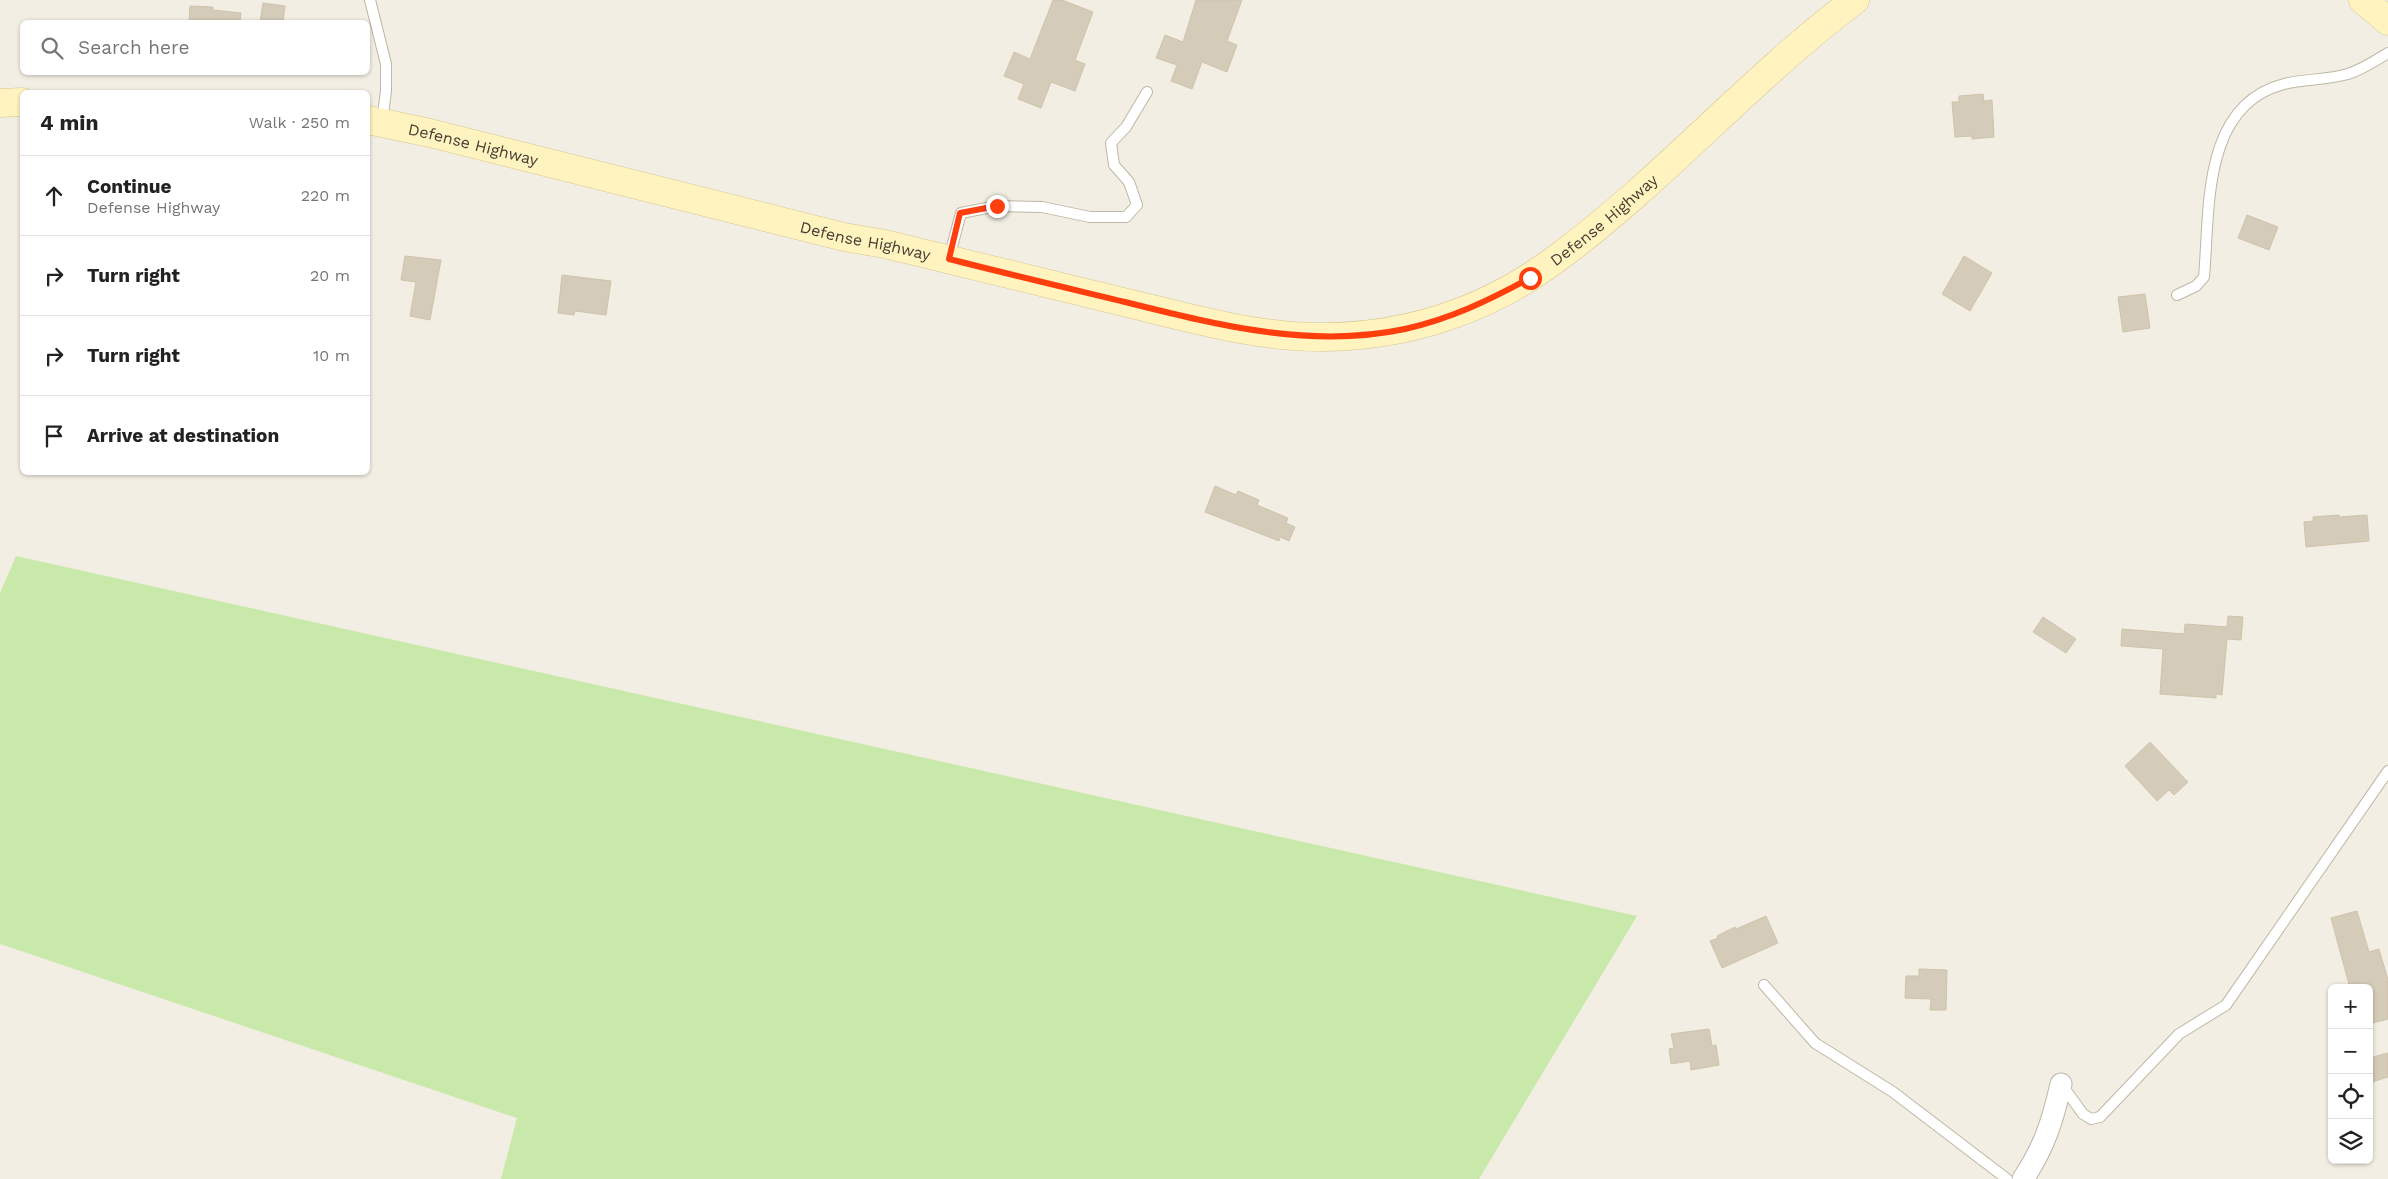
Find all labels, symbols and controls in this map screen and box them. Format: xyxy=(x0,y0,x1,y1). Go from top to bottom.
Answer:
search box xyxy=(20,20,370,75)
icon: search xyxy=(38,34,66,62)
text: Search here xyxy=(78,36,189,59)
text: 4 min xyxy=(40,110,98,135)
text: Walk · 250 m xyxy=(249,113,350,132)
street label: Defense Highway xyxy=(406,120,541,170)
street label: Defense Highway xyxy=(1547,170,1662,270)
text: Continue xyxy=(87,175,171,198)
icon: ahead xyxy=(40,182,68,210)
text: 220 m xyxy=(301,186,350,205)
route end xyxy=(986,195,1009,218)
text: Defense Highway xyxy=(87,198,220,217)
street label: Defense Highway xyxy=(798,217,933,265)
icon: right xyxy=(40,262,68,290)
text: Turn right xyxy=(87,264,180,287)
text: 20 m xyxy=(310,266,350,285)
route start xyxy=(1519,267,1542,290)
icon: right xyxy=(40,342,68,370)
text: Turn right xyxy=(87,344,180,367)
text: 10 m xyxy=(313,346,350,365)
icon: arrive xyxy=(40,422,68,450)
text: Arrive at destination xyxy=(87,424,279,447)
map controls xyxy=(2328,984,2373,1164)
button: + xyxy=(2328,984,2373,1029)
button: − xyxy=(2328,1029,2373,1074)
button: locate xyxy=(2328,1074,2373,1119)
button: layers xyxy=(2328,1119,2373,1164)

